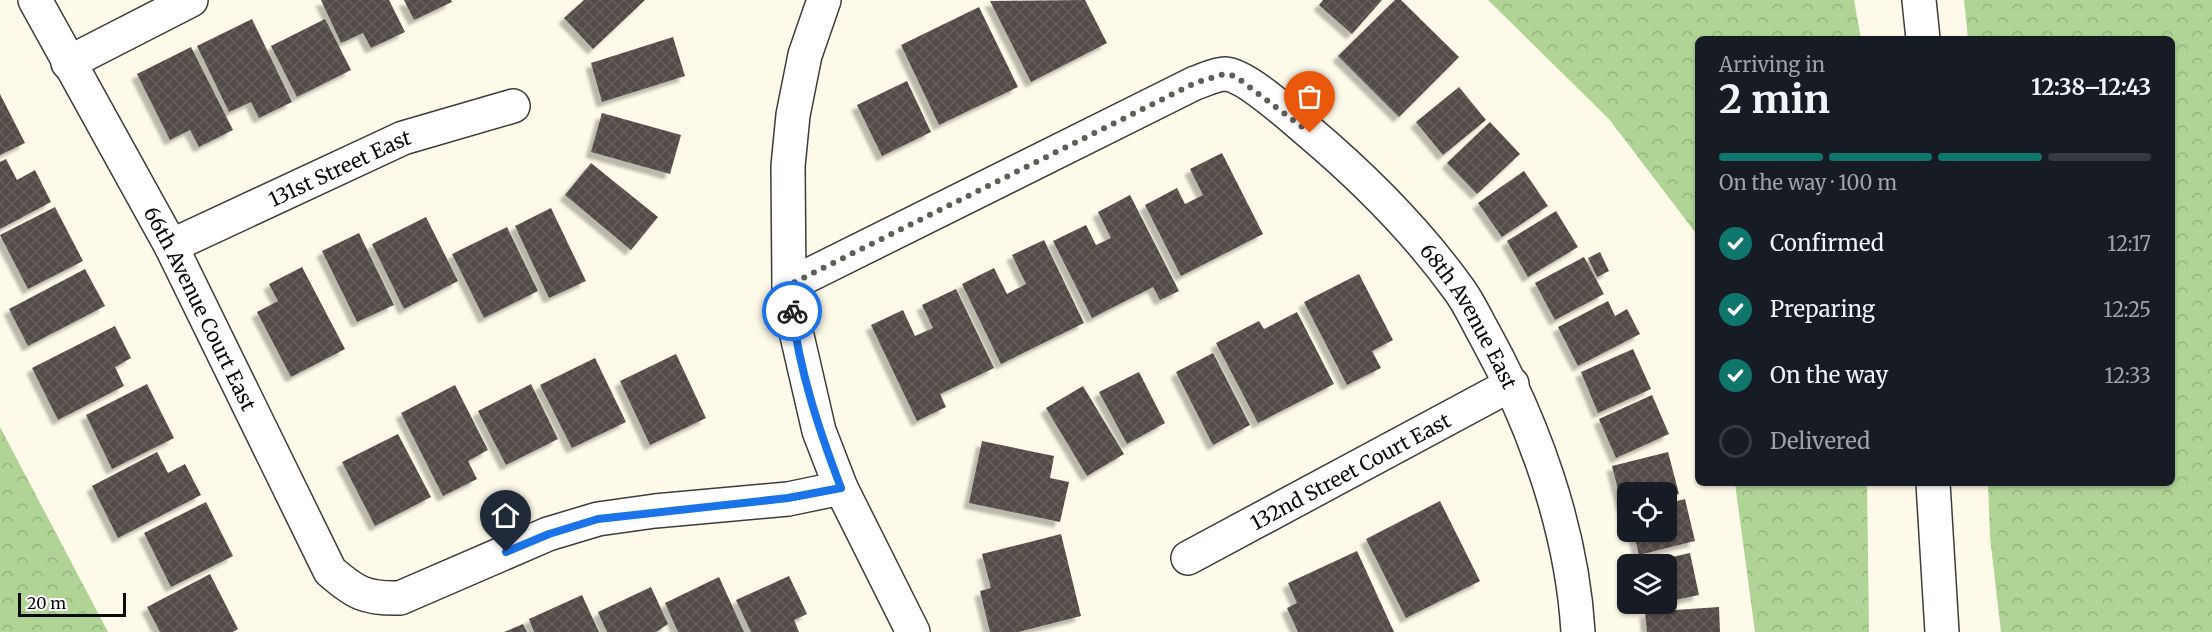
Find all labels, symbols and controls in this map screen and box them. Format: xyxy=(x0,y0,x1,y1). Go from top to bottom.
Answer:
text: Arriving in xyxy=(1719,52,1825,77)
pin xyxy=(1284,71,1335,133)
text: 12:38–12:43 xyxy=(2031,73,2151,101)
text: 2 min xyxy=(1719,75,1830,124)
icon: bag xyxy=(1293,80,1326,113)
street label: 131st Street East xyxy=(264,124,414,211)
text: On the way · 100 m xyxy=(1719,170,1897,195)
street label: 66th Avenue Court East xyxy=(139,202,262,415)
icon: check xyxy=(1719,227,1752,260)
text: Confirmed xyxy=(1770,229,1884,257)
text: 12:17 xyxy=(2107,231,2151,256)
street label: 68th Avenue East xyxy=(1415,238,1523,393)
courier xyxy=(762,281,822,341)
icon: check xyxy=(1719,293,1752,326)
icon: bike xyxy=(776,295,809,328)
text: Preparing xyxy=(1770,295,1875,323)
text: 12:25 xyxy=(2103,297,2151,322)
icon: check xyxy=(1719,359,1752,392)
text: On the way xyxy=(1770,361,1888,389)
text: 12:33 xyxy=(2105,363,2151,388)
street label: 132nd Street Court East xyxy=(1246,407,1455,535)
text: Delivered xyxy=(1770,427,1870,455)
map controls xyxy=(1617,482,1677,614)
button: locate xyxy=(1617,482,1677,542)
pin xyxy=(480,490,531,552)
icon: home xyxy=(489,499,522,532)
button: layers xyxy=(1617,554,1677,614)
scale bar xyxy=(18,590,126,618)
text: 20 m xyxy=(27,593,66,613)

